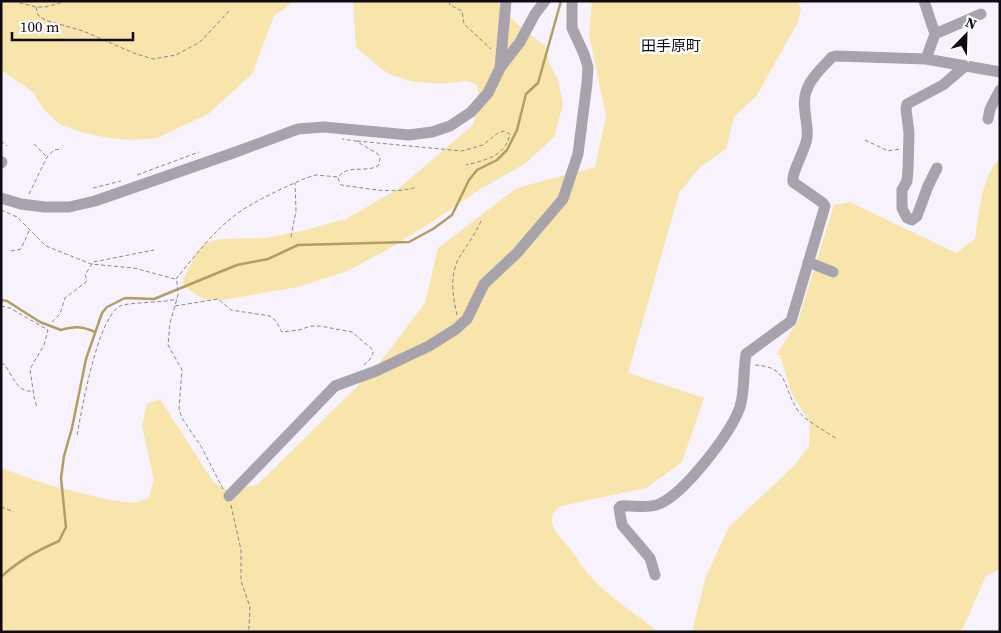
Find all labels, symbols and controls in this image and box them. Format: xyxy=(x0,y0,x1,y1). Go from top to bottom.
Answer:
scale bar xyxy=(12,10,134,42)
north arrow xyxy=(941,10,991,60)
text: N xyxy=(962,12,980,34)
text: 100 m xyxy=(20,16,60,37)
district label: 田手原町 xyxy=(641,35,701,56)

